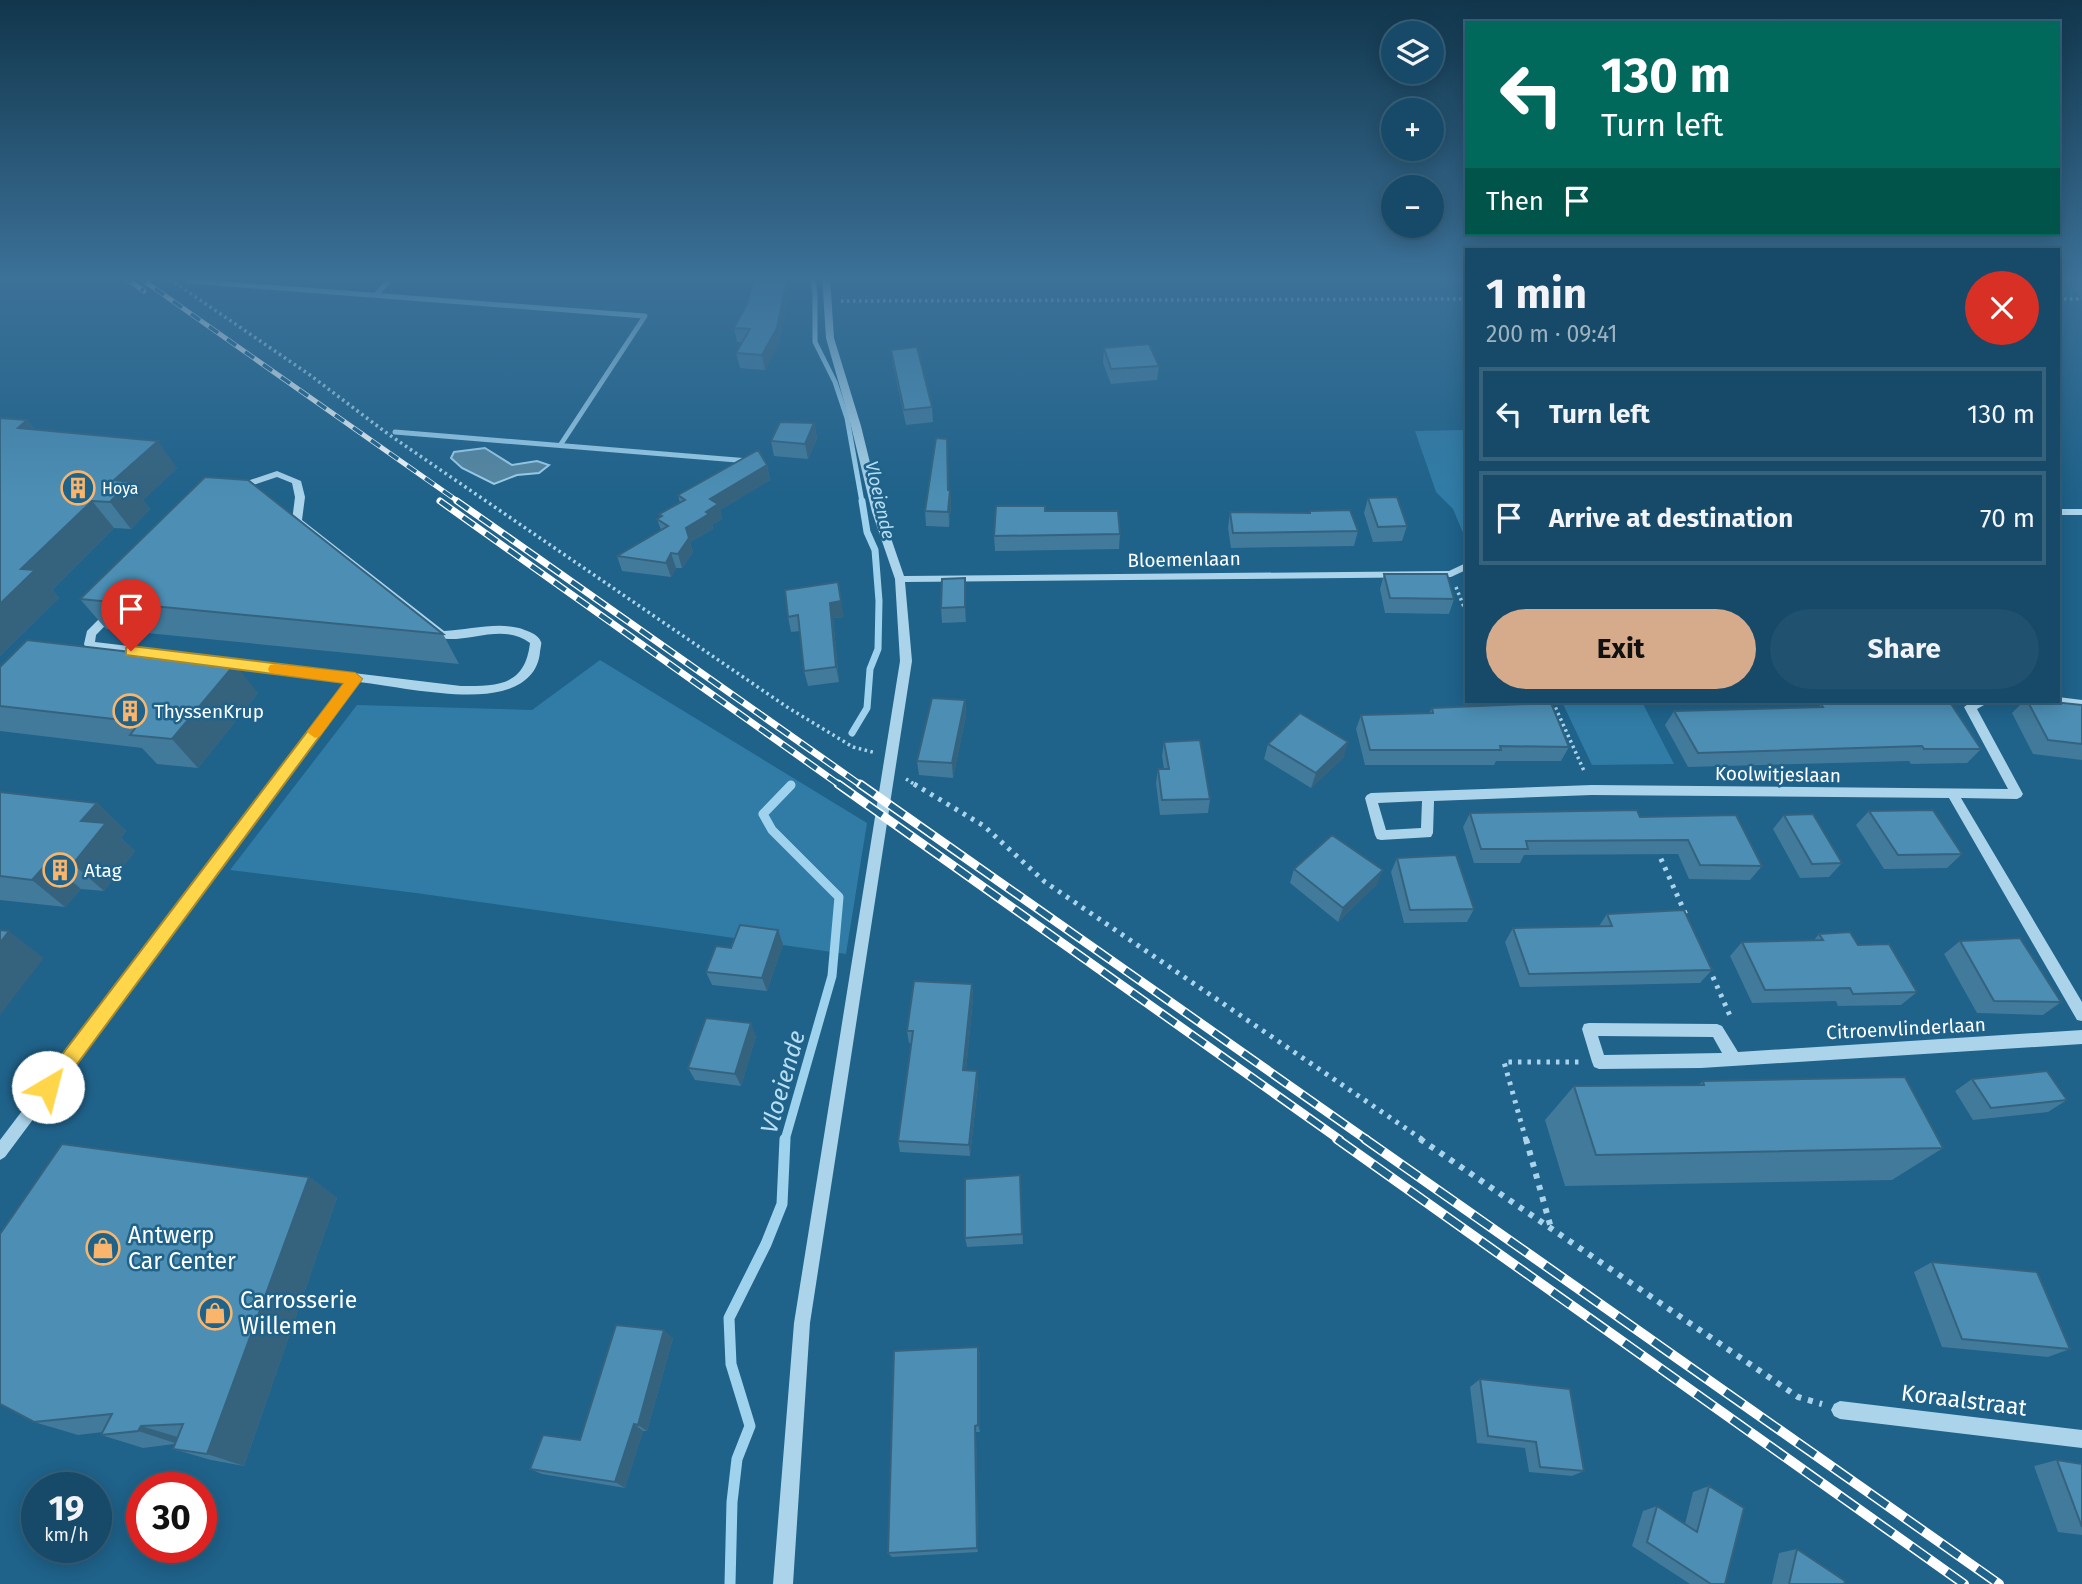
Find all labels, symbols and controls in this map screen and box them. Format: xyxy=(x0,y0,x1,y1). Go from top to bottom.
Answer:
map controls xyxy=(1381,21,1444,238)
button: layers xyxy=(1381,21,1444,84)
text: 130 m xyxy=(1601,46,1731,105)
icon: left xyxy=(1486,49,1577,140)
button: + xyxy=(1381,98,1444,161)
text: Turn left xyxy=(1601,106,1723,144)
button: − xyxy=(1381,175,1444,238)
icon: arrive xyxy=(1558,182,1596,220)
text: Then xyxy=(1486,186,1544,217)
text: 1 min xyxy=(1486,269,1587,319)
button: close xyxy=(1965,271,2039,345)
text: 200 m · 09:41 xyxy=(1486,320,1618,348)
icon: left xyxy=(1490,395,1528,433)
text: Turn left xyxy=(1549,399,1650,430)
text: 130 m xyxy=(1967,399,2035,430)
water label: Vloeiende xyxy=(860,459,900,541)
building icon: Hoya xyxy=(59,469,97,507)
place label: Hoya xyxy=(102,479,138,498)
icon: arrive xyxy=(1490,499,1528,537)
text: Arrive at destination xyxy=(1549,503,1793,534)
text: 70 m xyxy=(1980,503,2035,534)
street label: Bloemenlaan xyxy=(1127,547,1241,572)
pin xyxy=(101,579,161,651)
icon: arrive xyxy=(112,590,150,628)
button: Exit xyxy=(1486,609,1756,689)
button: Share xyxy=(1770,609,2039,689)
building icon: ThyssenKrup xyxy=(111,692,149,730)
place label: ThyssenKrup xyxy=(154,700,264,723)
street label: Koolwitjeslaan xyxy=(1715,762,1841,787)
building icon: Atag xyxy=(41,851,79,889)
place label: Atag xyxy=(84,859,122,882)
street label: Citroenvlinderlaan xyxy=(1826,1013,1986,1044)
water label: Vloeiende xyxy=(755,1027,811,1137)
position arrow xyxy=(11,1050,85,1124)
place label: Antwerp Car Center xyxy=(128,1221,236,1275)
shop icon: Antwerp Car Center xyxy=(84,1229,122,1267)
place label: Carrosserie Willemen xyxy=(240,1286,357,1340)
shop icon: Carrosserie Willemen xyxy=(196,1294,234,1332)
street label: Koraalstraat xyxy=(1900,1378,2029,1422)
speed limit sign: 30 xyxy=(126,1472,217,1563)
text: 19 xyxy=(49,1487,84,1529)
text: km/h xyxy=(44,1524,89,1546)

